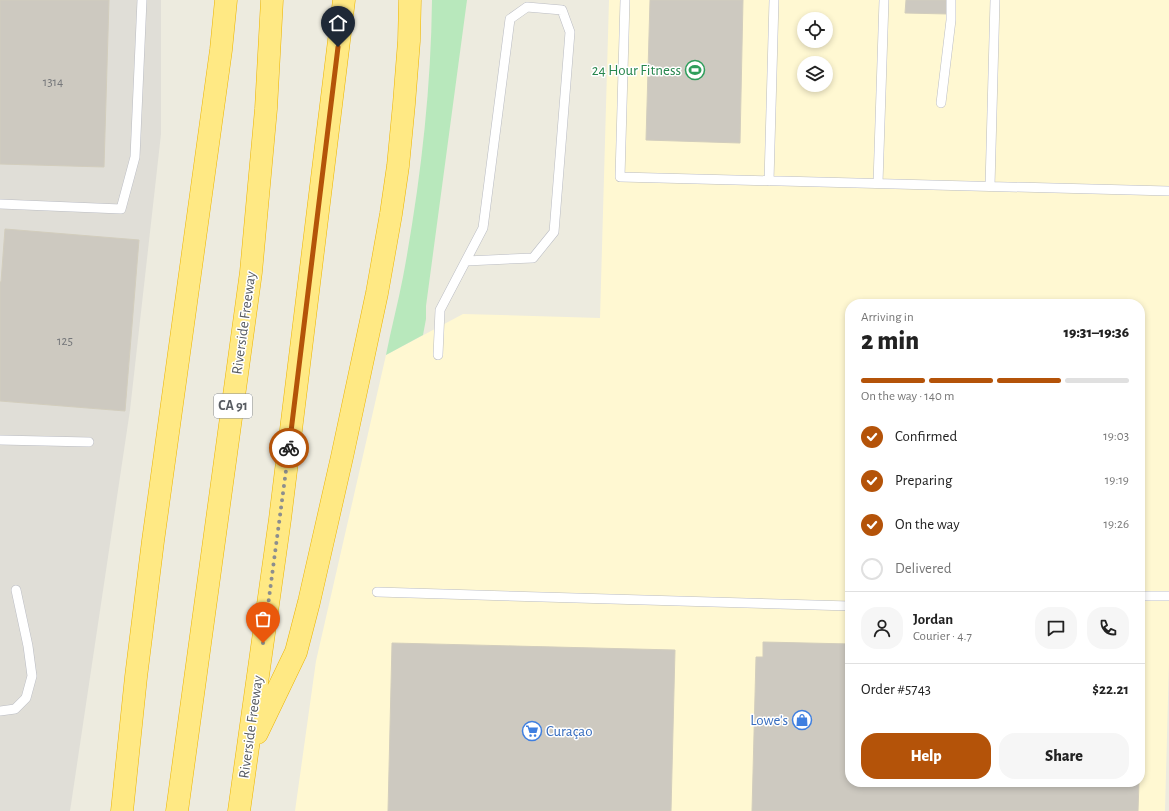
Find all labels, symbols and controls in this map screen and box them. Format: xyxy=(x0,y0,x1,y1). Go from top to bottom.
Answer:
pin xyxy=(321,6,355,47)
icon: home xyxy=(327,12,349,34)
map controls xyxy=(797,12,833,92)
button: locate xyxy=(797,12,833,48)
button: layers xyxy=(797,56,833,92)
sports icon: 24 Hour Fitness xyxy=(684,59,706,81)
place label: 24 Hour Fitness xyxy=(592,63,681,78)
house number: 1314 xyxy=(43,76,63,89)
street label: Riverside Freeway xyxy=(229,270,259,375)
text: Arriving in xyxy=(861,311,914,324)
text: 19:31–19:36 xyxy=(1064,325,1129,340)
text: 2 min xyxy=(861,328,919,354)
house number: 125 xyxy=(57,335,73,348)
text: On the way · 140 m xyxy=(861,390,955,403)
road number: CA 91 xyxy=(214,394,252,418)
icon: check xyxy=(861,426,883,448)
courier xyxy=(269,428,309,468)
text: Confirmed xyxy=(895,429,957,444)
text: 19:03 xyxy=(1103,430,1129,443)
icon: bike xyxy=(278,437,300,459)
icon: check xyxy=(861,470,883,492)
text: Preparing xyxy=(895,473,952,488)
text: 19:19 xyxy=(1105,474,1129,487)
icon: check xyxy=(861,514,883,536)
text: On the way xyxy=(895,517,960,532)
text: 19:26 xyxy=(1103,518,1129,531)
text: Delivered xyxy=(895,561,952,576)
pin xyxy=(246,602,280,643)
button: person xyxy=(861,607,903,649)
button: chat xyxy=(1035,607,1077,649)
button: phone xyxy=(1087,607,1129,649)
icon: bag xyxy=(252,608,274,630)
text: Jordan xyxy=(913,612,953,627)
text: Courier · 4.7 xyxy=(913,630,972,643)
street label: Riverside Freeway xyxy=(236,674,266,779)
text: Order #5743 xyxy=(861,682,931,697)
text: $22.21 xyxy=(1092,682,1129,697)
shop icon: Lowe's xyxy=(791,709,813,731)
place label: Lowe's xyxy=(750,713,788,728)
supermarket icon: Curaçao xyxy=(521,720,543,742)
place label: Curaçao xyxy=(546,724,593,739)
button: Help xyxy=(861,733,991,779)
button: Share xyxy=(999,733,1129,779)

